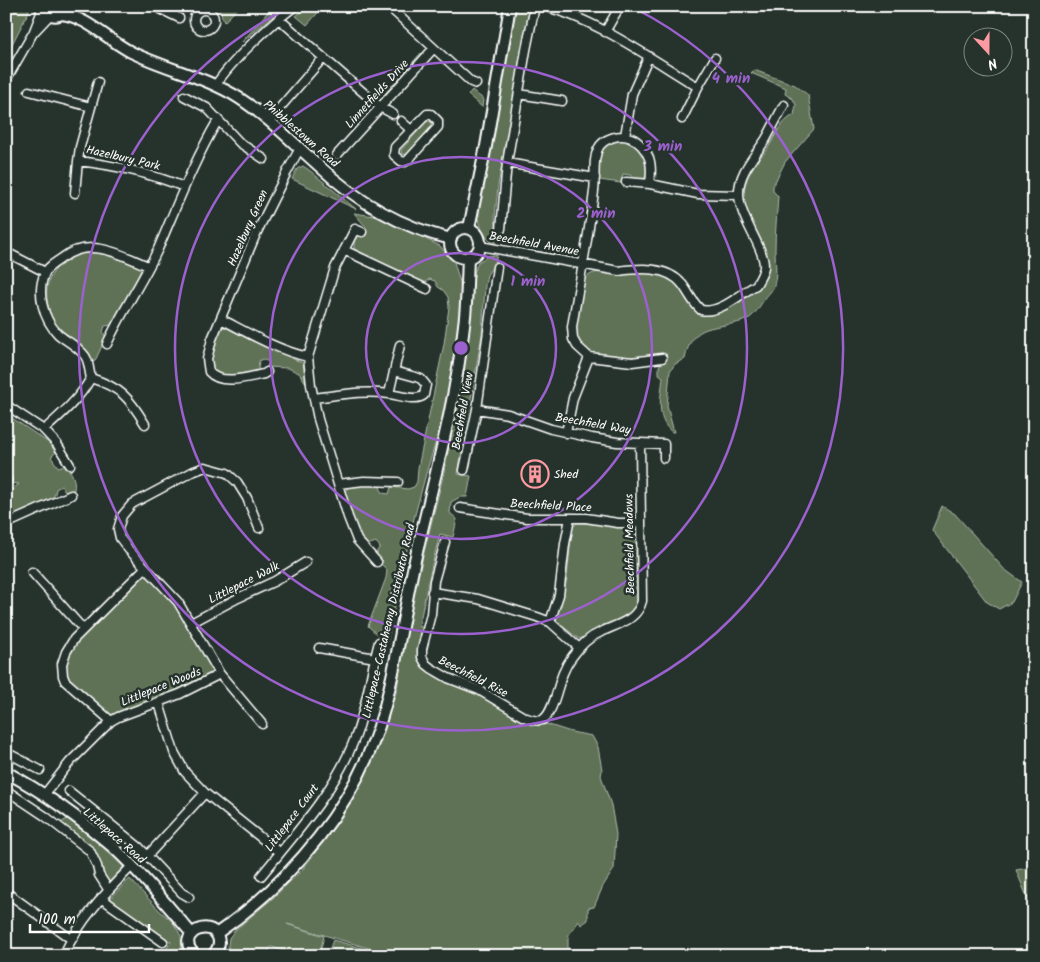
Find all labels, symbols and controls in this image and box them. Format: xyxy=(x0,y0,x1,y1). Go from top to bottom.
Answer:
north arrow xyxy=(962,28,1012,78)
text: N xyxy=(984,51,1000,75)
street label: Linnetfields Drive xyxy=(341,55,414,133)
text: 4 min xyxy=(712,67,750,91)
street label: Phibblestown Road xyxy=(259,96,344,173)
text: 3 min xyxy=(643,135,682,159)
street label: Hazelbury Park xyxy=(84,140,162,176)
street label: Hazelbury Green xyxy=(223,187,273,269)
text: 2 min xyxy=(576,202,616,226)
street label: Beechfield Avenue xyxy=(488,227,581,261)
text: 1 min xyxy=(511,270,545,294)
centre of rings xyxy=(452,339,470,357)
street label: Beechfield View xyxy=(447,370,479,451)
street label: Beechfield Way xyxy=(554,408,633,440)
building icon: Shed xyxy=(520,459,550,489)
place label: Shed xyxy=(554,465,579,484)
street label: Beechfield Meadows xyxy=(620,493,640,595)
street label: Beechfield Place xyxy=(510,494,593,518)
street label: Littlepace-Castaheany Distributor Road xyxy=(357,521,421,720)
street label: Littlepace Walk xyxy=(205,557,283,609)
street label: Beechfield Rise xyxy=(435,651,512,703)
street label: Littlepace Woods xyxy=(118,662,204,712)
street label: Littlepace Court xyxy=(260,780,324,856)
street label: Littlepace Road xyxy=(78,803,150,869)
scale bar xyxy=(30,902,149,934)
text: 100 m xyxy=(38,908,76,932)

